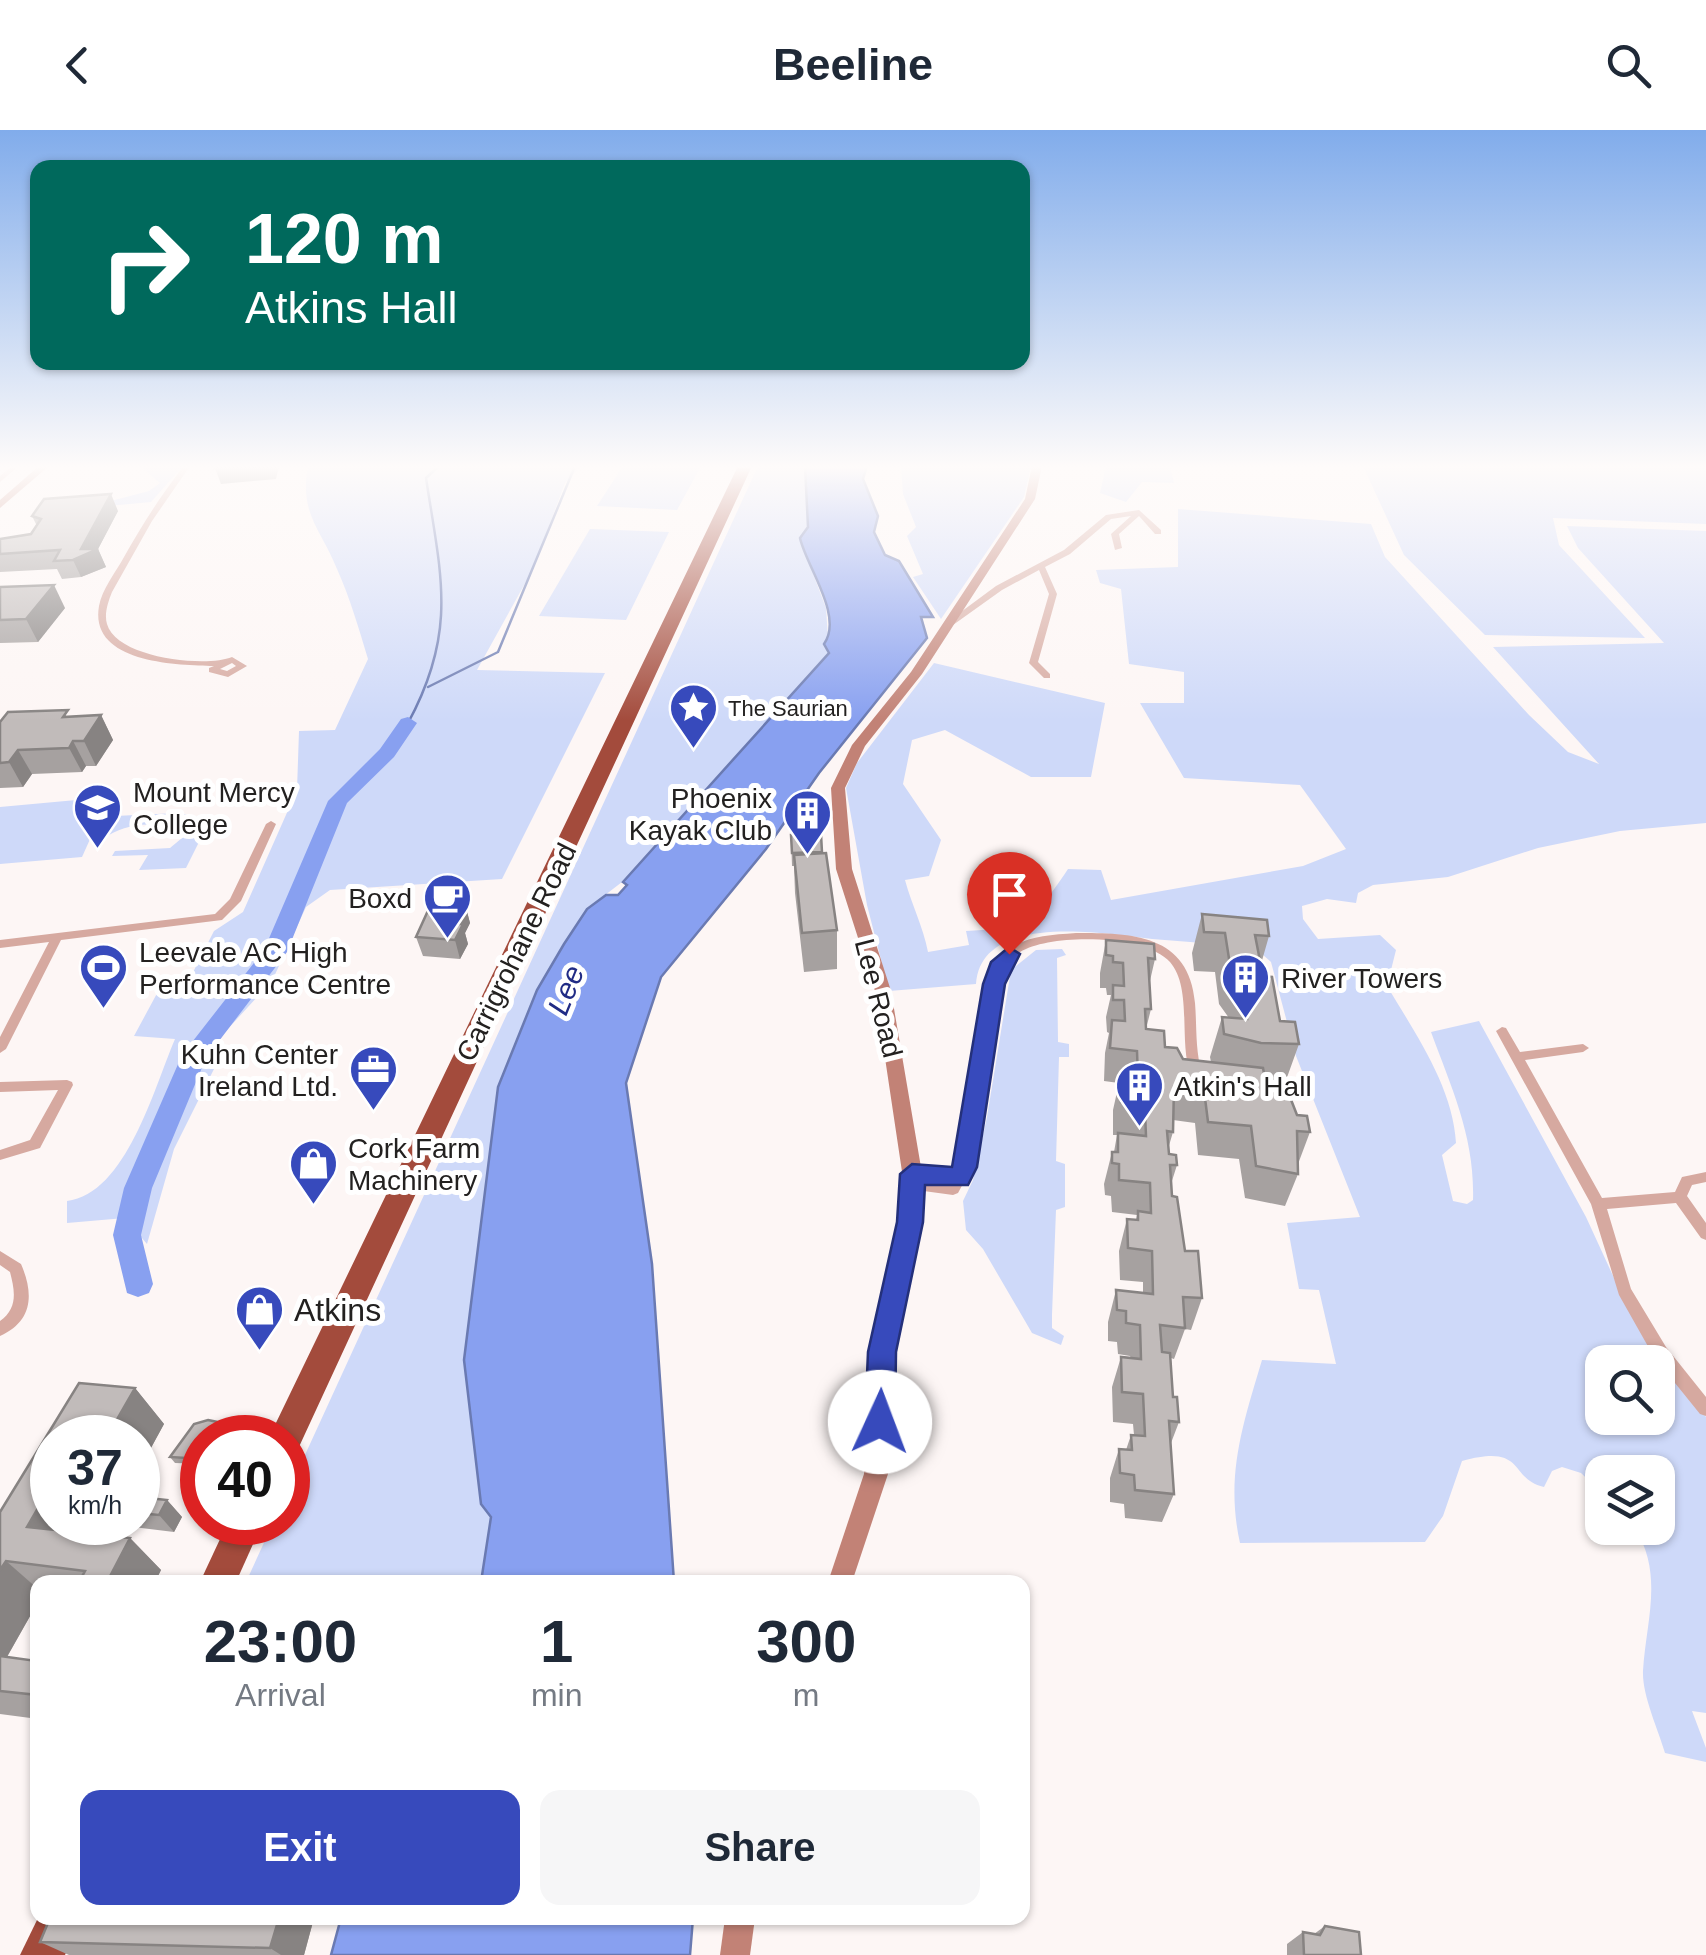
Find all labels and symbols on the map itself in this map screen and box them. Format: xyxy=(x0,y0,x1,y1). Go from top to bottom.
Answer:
place icon: The Saurian xyxy=(667,682,719,750)
place label: The Saurian xyxy=(728,696,848,721)
place label: Mount Mercy College xyxy=(133,777,295,840)
school or university icon: Mount Mercy College xyxy=(72,782,124,850)
place label: Phoenix Kayak Club xyxy=(629,783,772,846)
building icon: Phoenix Kayak Club xyxy=(781,788,833,856)
street label: Carrigrohane Road xyxy=(450,838,583,1066)
pin xyxy=(967,852,1052,955)
cafe icon: Boxd xyxy=(421,872,473,940)
place label: Boxd xyxy=(348,883,412,914)
street label: Lee Road xyxy=(849,935,908,1061)
place label: Leevale AC High Performance Centre xyxy=(139,937,391,1000)
sports icon: Leevale AC High Performance Centre xyxy=(78,942,130,1010)
building icon: River Towers xyxy=(1220,952,1272,1020)
water label: Lee xyxy=(541,960,590,1019)
place label: River Towers xyxy=(1281,963,1442,994)
place label: Kuhn Center Ireland Ltd. xyxy=(181,1039,338,1102)
office icon: Kuhn Center Ireland Ltd. xyxy=(347,1044,399,1112)
building icon: Atkin's Hall xyxy=(1113,1060,1165,1128)
place label: Atkin's Hall xyxy=(1174,1071,1312,1102)
place label: Cork Farm Machinery xyxy=(348,1133,480,1196)
shop icon: Cork Farm Machinery xyxy=(287,1138,339,1206)
shop icon: Atkins xyxy=(233,1284,285,1352)
place label: Atkins xyxy=(294,1292,381,1328)
position arrow xyxy=(828,1370,932,1474)
speed limit sign: 40 xyxy=(180,1415,310,1545)

